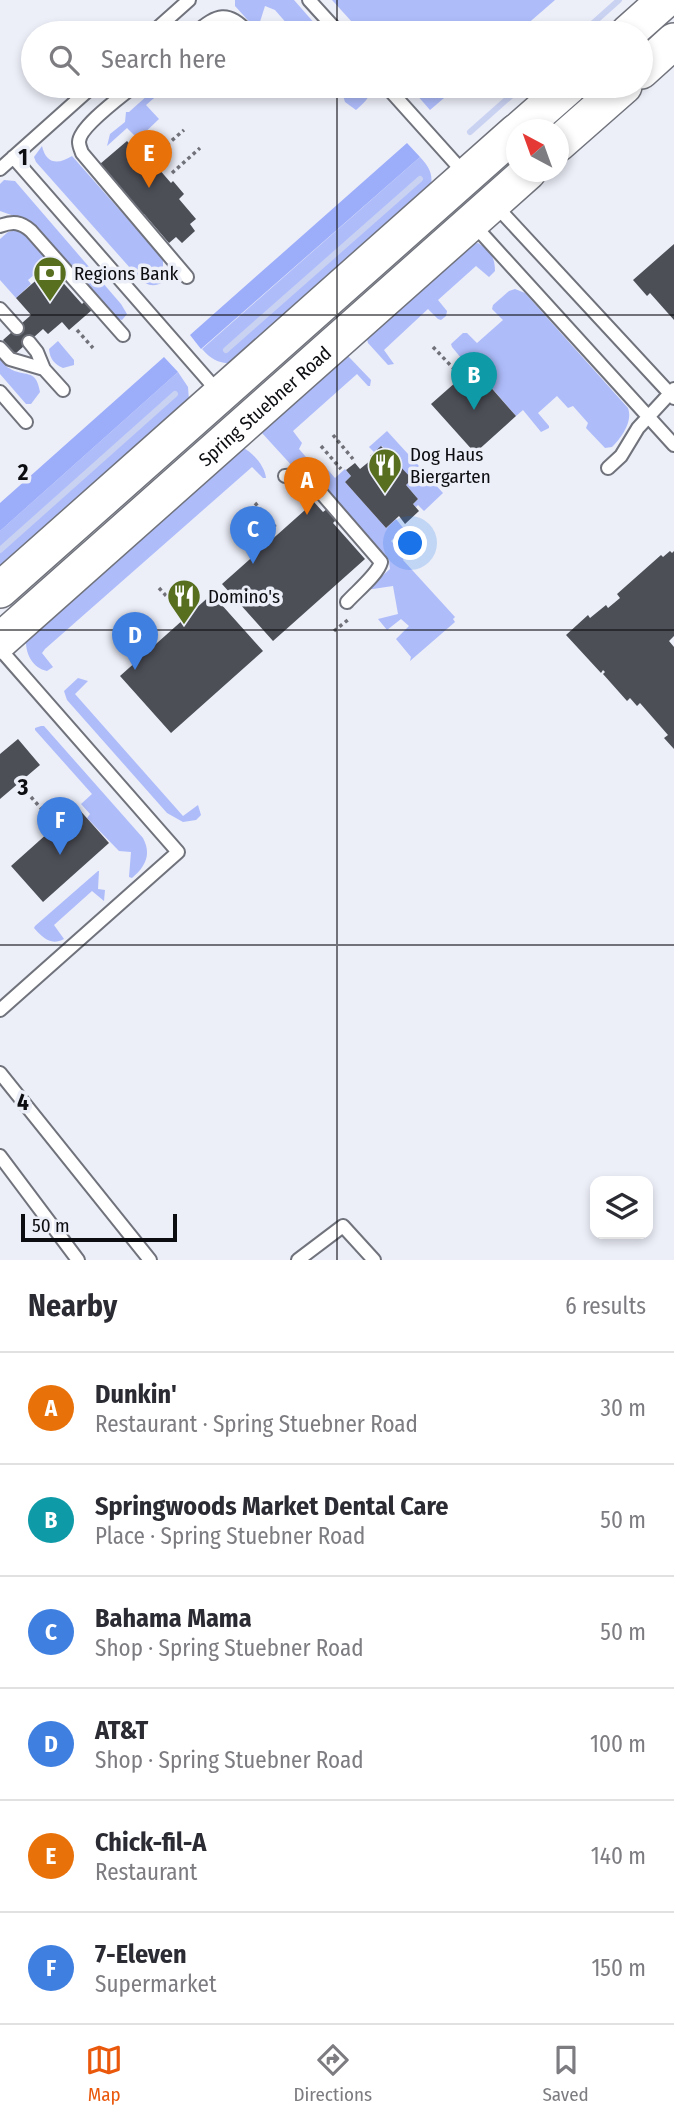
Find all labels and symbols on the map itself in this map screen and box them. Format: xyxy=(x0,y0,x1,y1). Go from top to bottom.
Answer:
north arrow xyxy=(506,119,569,182)
pin: E xyxy=(126,130,172,188)
text: 1 xyxy=(18,143,28,171)
bank icon: Regions Bank xyxy=(31,254,69,303)
place label: Regions Bank xyxy=(74,262,178,285)
street label: Spring Stuebner Road xyxy=(194,341,336,471)
pin: B xyxy=(451,352,497,410)
place label: Dog Haus Biergarten xyxy=(410,443,491,488)
restaurant icon: Dog Haus Biergarten xyxy=(366,446,404,495)
pin: A xyxy=(284,457,330,515)
text: 2 xyxy=(17,458,29,486)
pin: C xyxy=(230,506,276,564)
your location xyxy=(393,526,427,560)
restaurant icon: Domino's xyxy=(165,577,203,626)
place label: Domino's xyxy=(208,585,280,608)
pin: D xyxy=(112,612,158,670)
text: 3 xyxy=(17,773,29,801)
pin: F xyxy=(37,797,83,855)
text: 4 xyxy=(17,1088,29,1116)
scale bar xyxy=(21,1211,177,1243)

